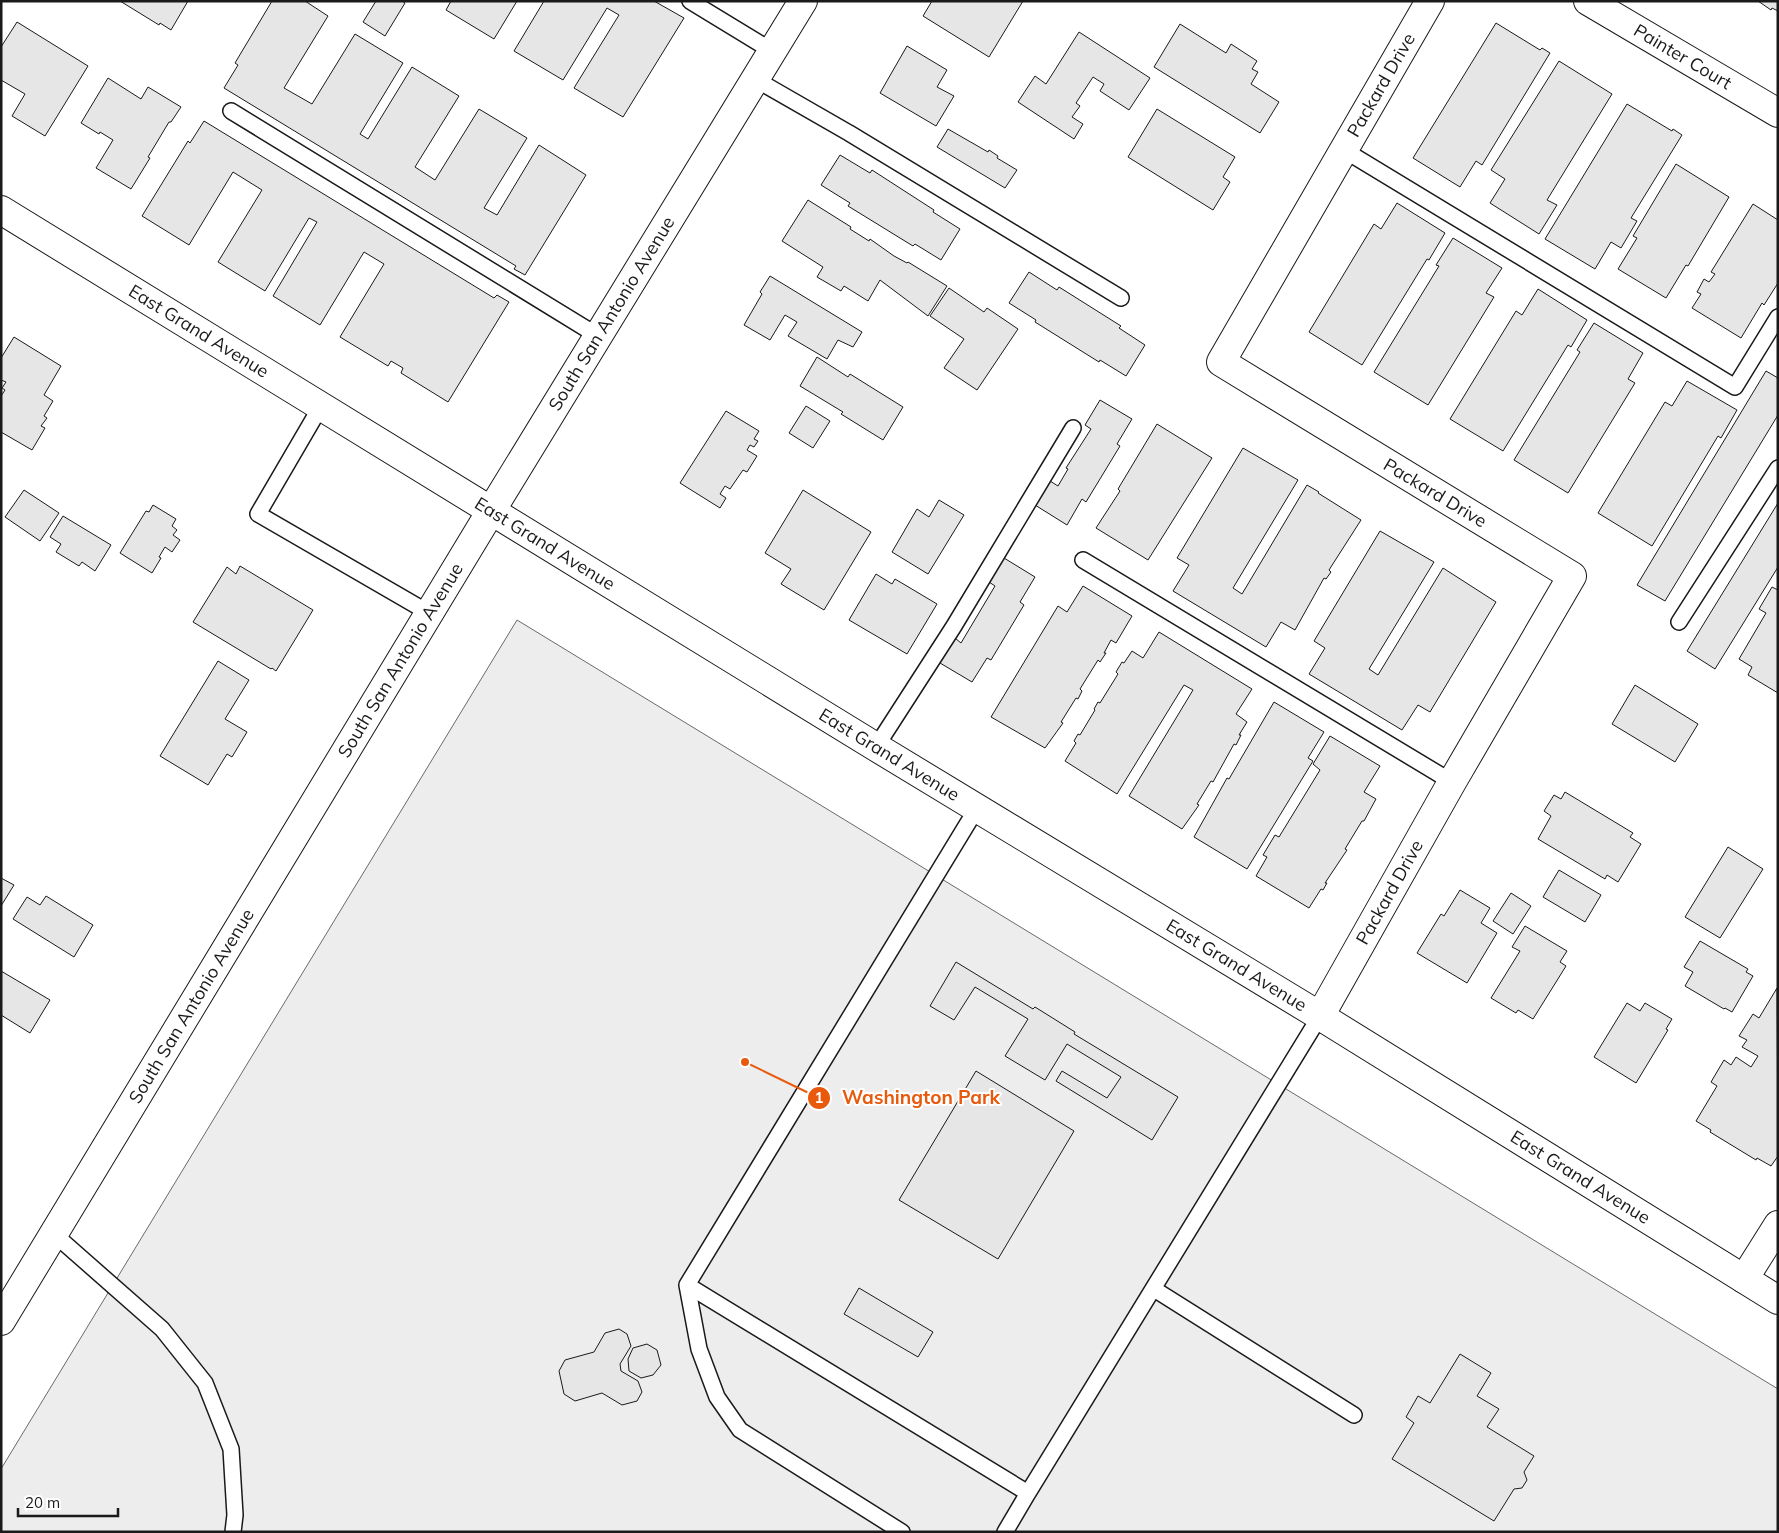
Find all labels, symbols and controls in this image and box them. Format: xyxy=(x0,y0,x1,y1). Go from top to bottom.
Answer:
street label: Painter Court xyxy=(1630,19,1736,94)
street label: Packard Drive xyxy=(1342,29,1420,141)
street label: South San Antonio Avenue xyxy=(543,212,679,415)
street label: East Grand Avenue xyxy=(125,279,273,383)
street label: Packard Drive xyxy=(1379,453,1491,532)
street label: East Grand Avenue xyxy=(471,492,619,595)
street label: South San Antonio Avenue xyxy=(332,559,468,762)
street label: East Grand Avenue xyxy=(815,703,964,806)
street label: Packard Drive xyxy=(1351,836,1428,948)
street label: South San Antonio Avenue xyxy=(123,904,259,1108)
street label: East Grand Avenue xyxy=(1162,914,1311,1016)
callout: Washington Park xyxy=(806,1081,1010,1115)
text: Washington Park xyxy=(842,1085,1001,1109)
text: 1 xyxy=(814,1088,824,1107)
street label: East Grand Avenue xyxy=(1506,1125,1655,1229)
scale bar xyxy=(18,1486,118,1518)
text: 20 m xyxy=(25,1493,60,1512)

